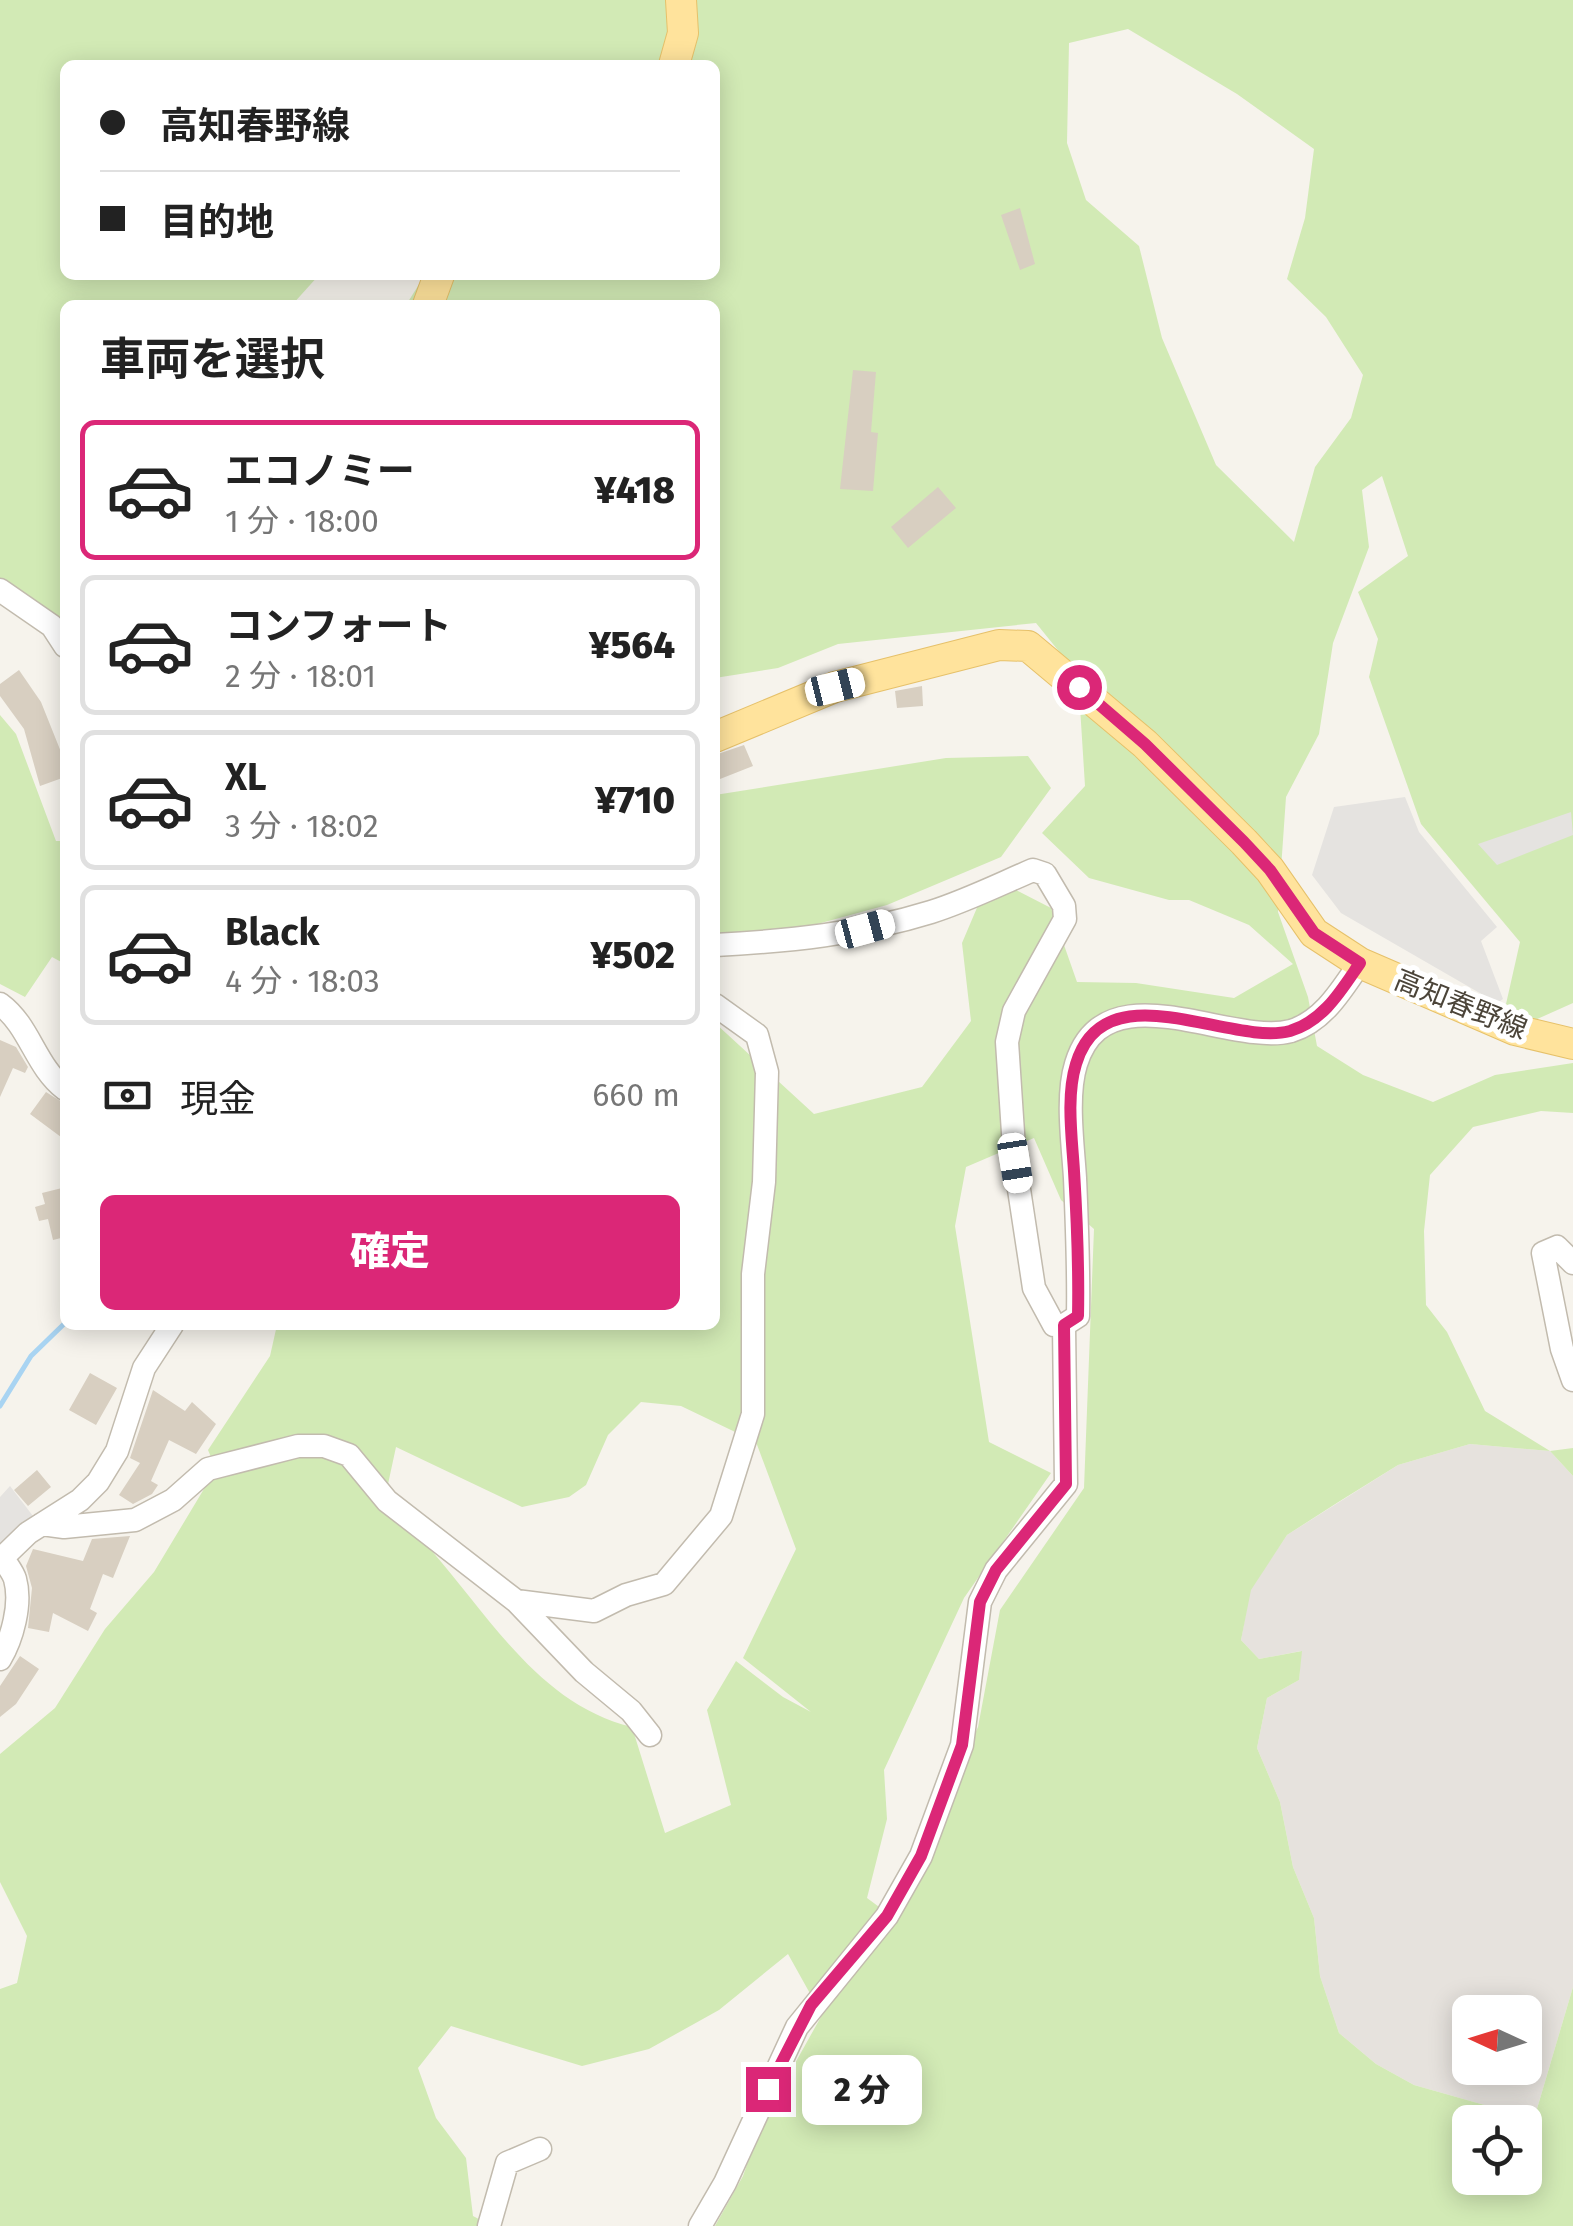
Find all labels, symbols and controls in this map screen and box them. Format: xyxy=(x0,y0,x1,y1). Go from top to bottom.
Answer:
text: 高知春野線 xyxy=(160,103,350,149)
text: 目的地 xyxy=(160,199,274,245)
text: 車両を選択 xyxy=(100,333,325,387)
icon: car xyxy=(105,445,195,535)
text: エコノミー xyxy=(225,448,415,494)
text: ¥418 xyxy=(594,467,675,513)
text: 1 分 · 18:00 xyxy=(225,502,379,540)
icon: car xyxy=(105,600,195,690)
text: コンフォート xyxy=(225,603,452,649)
text: ¥564 xyxy=(589,622,675,668)
text: 2 分 · 18:01 xyxy=(225,657,376,695)
car xyxy=(802,665,868,709)
route start xyxy=(1057,665,1102,710)
text: XL xyxy=(225,754,267,800)
icon: car xyxy=(105,755,195,845)
text: ¥710 xyxy=(595,777,675,823)
text: 3 分 · 18:02 xyxy=(225,807,379,845)
car xyxy=(832,907,898,951)
text: Black xyxy=(225,909,320,955)
icon: car xyxy=(105,910,195,1000)
text: ¥502 xyxy=(591,932,675,978)
text: 4 分 · 18:03 xyxy=(225,962,380,1000)
street label: 高知春野線 xyxy=(1390,963,1532,1046)
icon: cash xyxy=(100,1068,155,1123)
text: 現金 xyxy=(180,1076,256,1122)
text: 660 m xyxy=(592,1076,680,1114)
car xyxy=(995,1131,1035,1195)
button: 確定 xyxy=(100,1195,680,1310)
north arrow xyxy=(1452,1995,1542,2085)
map controls xyxy=(1452,1995,1542,2195)
callout: 2 分 xyxy=(803,2054,923,2124)
route end xyxy=(746,2067,791,2112)
text: 2 分 xyxy=(834,2071,890,2109)
button: locate xyxy=(1452,2105,1542,2195)

